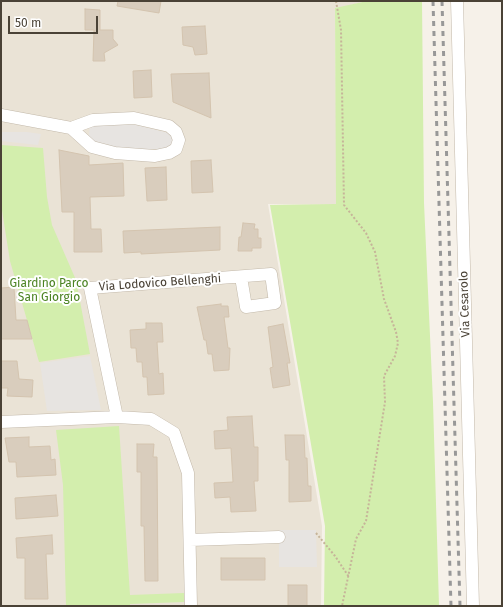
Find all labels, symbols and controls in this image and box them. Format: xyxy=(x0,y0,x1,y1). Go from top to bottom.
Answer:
scale bar xyxy=(10,8,100,34)
text: 50 m xyxy=(15,16,41,30)
street label: Via Cesarolo xyxy=(457,270,473,338)
street label: Via Lodovico Bellenghi xyxy=(98,272,222,294)
park label: Giardino Parco San Giorgio xyxy=(9,277,89,305)

